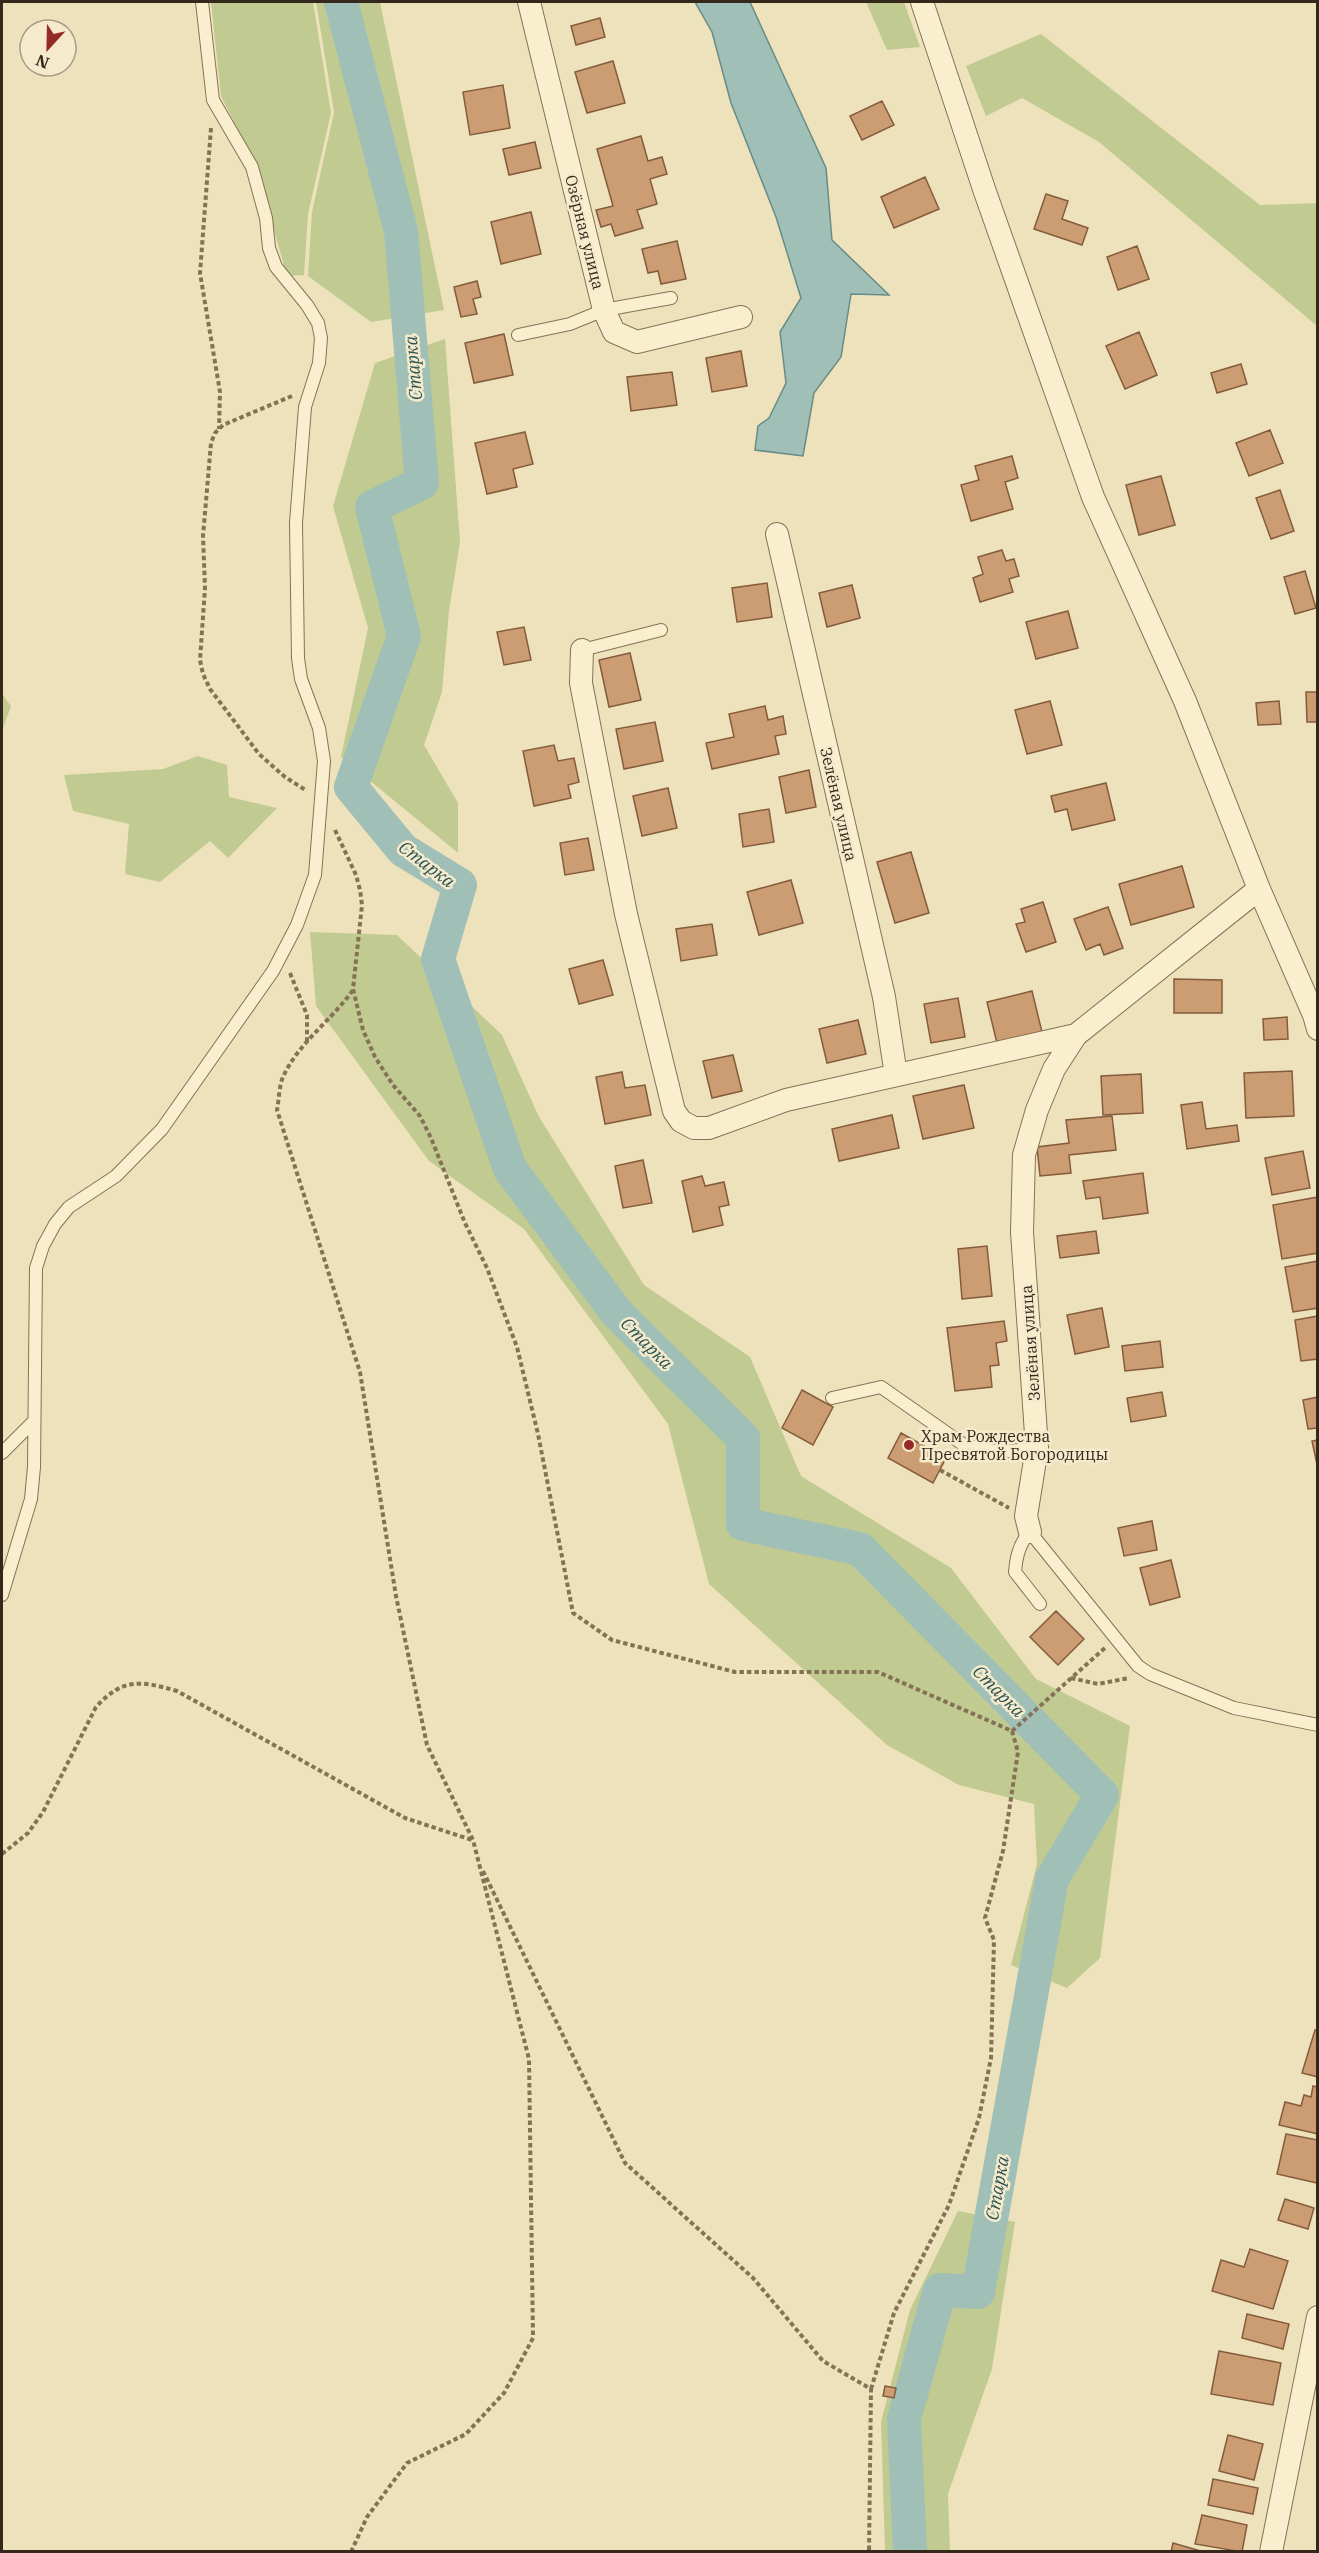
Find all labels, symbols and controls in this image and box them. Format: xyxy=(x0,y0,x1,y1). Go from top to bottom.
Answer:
north arrow xyxy=(18,18,78,78)
text: N xyxy=(33,50,52,74)
street label: Озёрная улица xyxy=(561,173,609,292)
water label: Старка xyxy=(399,335,427,401)
street label: Зелёная улица xyxy=(816,745,862,863)
water label: Старка xyxy=(394,835,460,893)
street label: Зелёная улица xyxy=(1016,1284,1044,1402)
water label: Старка xyxy=(616,1312,678,1374)
place label: Храм Рождества Пресвятой Богородицы xyxy=(921,1426,1109,1464)
marker: Храм Рождества Пресвятой Богородицы xyxy=(902,1438,916,1452)
water label: Старка xyxy=(968,1660,1030,1722)
water label: Старка xyxy=(980,2154,1014,2222)

